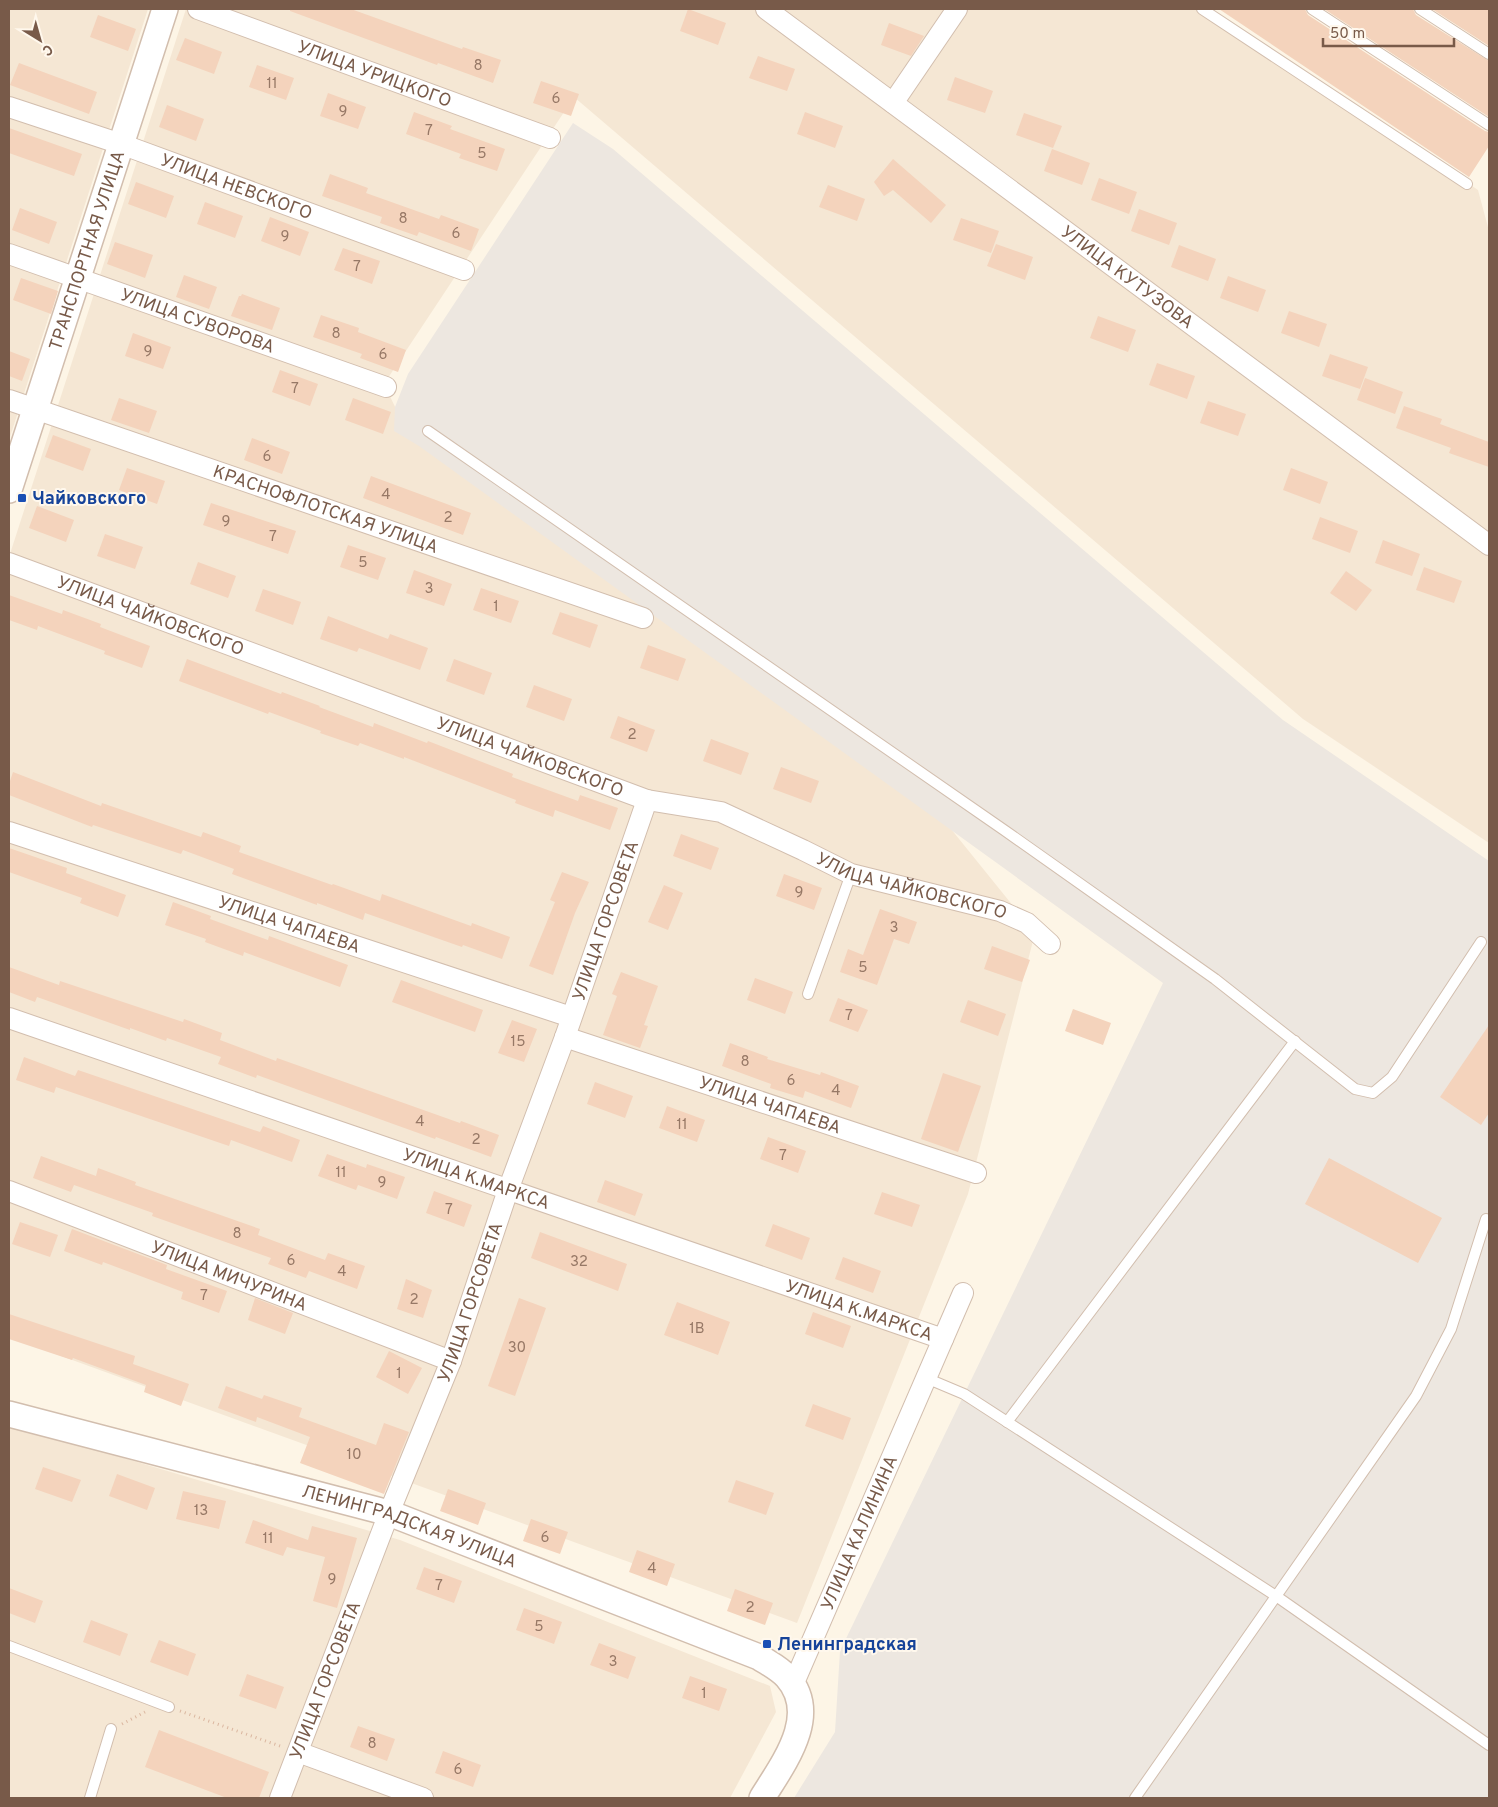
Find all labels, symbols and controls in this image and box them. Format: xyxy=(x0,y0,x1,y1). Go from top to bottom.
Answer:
north arrow xyxy=(15,15,65,65)
scale bar xyxy=(1323,15,1454,47)
text: 50 m xyxy=(1330,25,1365,44)
street label: УЛИЦА УРИЦКОГО xyxy=(294,36,454,114)
text: С xyxy=(38,40,56,59)
house number: 8 xyxy=(473,57,483,76)
house number: 11 xyxy=(266,75,278,94)
house number: 6 xyxy=(552,90,561,109)
house number: 9 xyxy=(339,103,347,122)
house number: 7 xyxy=(425,122,433,141)
house number: 5 xyxy=(477,145,487,164)
street label: ТРАНСПОРТНАЯ УЛИЦА xyxy=(45,148,131,354)
street label: УЛИЦА НЕВСКОГО xyxy=(157,149,315,226)
house number: 8 xyxy=(398,210,408,229)
street label: УЛИЦА КУТУЗОВА xyxy=(1056,221,1198,335)
house number: 6 xyxy=(452,225,461,244)
house number: 9 xyxy=(281,228,289,247)
house number: 7 xyxy=(353,258,361,277)
street label: УЛИЦА СУВОРОВА xyxy=(117,284,277,360)
house number: 8 xyxy=(331,325,341,344)
house number: 9 xyxy=(144,343,152,362)
house number: 6 xyxy=(379,346,388,365)
house number: 7 xyxy=(291,380,299,399)
house number: 6 xyxy=(263,448,272,467)
street label: КРАСНОФЛОТСКАЯ УЛИЦА xyxy=(209,461,441,560)
house number: 4 xyxy=(381,486,391,505)
place label: Чайковского xyxy=(32,488,146,511)
marker: Чайковского xyxy=(16,492,28,504)
house number: 2 xyxy=(443,509,453,528)
house number: 9 xyxy=(222,513,230,532)
house number: 7 xyxy=(269,528,277,547)
house number: 5 xyxy=(358,554,368,573)
street label: УЛИЦА ЧАЙКОВСКОГО xyxy=(53,572,247,662)
house number: 3 xyxy=(424,580,434,599)
house number: 1 xyxy=(493,598,499,617)
street label: УЛИЦА ЧАЙКОВСКОГО xyxy=(433,713,627,803)
house number: 2 xyxy=(627,726,637,745)
street label: УЛИЦА ГОРСОВЕТА xyxy=(568,838,645,1004)
street label: УЛИЦА ЧАЙКОВСКОГО xyxy=(812,848,1010,926)
house number: 9 xyxy=(795,884,803,903)
street label: УЛИЦА ЧАПАЕВА xyxy=(215,892,363,960)
house number: 3 xyxy=(889,919,899,938)
house number: 5 xyxy=(858,959,868,978)
house number: 7 xyxy=(845,1007,853,1026)
house number: 15 xyxy=(511,1033,525,1052)
house number: 8 xyxy=(740,1053,750,1072)
street label: УЛИЦА ЧАПАЕВА xyxy=(696,1072,844,1140)
house number: 6 xyxy=(787,1072,796,1091)
house number: 4 xyxy=(831,1082,841,1101)
house number: 4 xyxy=(415,1113,425,1132)
house number: 11 xyxy=(676,1116,688,1135)
house number: 2 xyxy=(471,1131,481,1150)
street label: УЛИЦА К.МАРКСА xyxy=(399,1144,552,1216)
house number: 7 xyxy=(779,1147,787,1166)
house number: 11 xyxy=(335,1164,347,1183)
house number: 9 xyxy=(378,1174,386,1193)
house number: 7 xyxy=(445,1201,453,1220)
street label: УЛИЦА ГОРСОВЕТА xyxy=(433,1220,509,1386)
house number: 8 xyxy=(232,1225,242,1244)
street label: УЛИЦА МИЧУРИНА xyxy=(147,1237,310,1318)
house number: 6 xyxy=(287,1252,296,1271)
house number: 32 xyxy=(570,1253,588,1272)
house number: 4 xyxy=(337,1263,347,1282)
street label: УЛИЦА К.МАРКСА xyxy=(782,1276,935,1348)
house number: 7 xyxy=(200,1287,208,1306)
house number: 2 xyxy=(409,1291,419,1310)
house number: 1В xyxy=(689,1320,705,1339)
house number: 30 xyxy=(508,1339,526,1358)
house number: 1 xyxy=(396,1365,402,1384)
house number: 10 xyxy=(346,1446,362,1465)
street label: УЛИЦА КАЛИНИНА xyxy=(817,1452,904,1614)
street label: ЛЕНИНГРАДСКАЯ УЛИЦА xyxy=(299,1481,520,1575)
house number: 13 xyxy=(194,1502,208,1521)
house number: 6 xyxy=(541,1529,550,1548)
house number: 11 xyxy=(262,1530,274,1549)
house number: 4 xyxy=(647,1560,657,1579)
house number: 9 xyxy=(328,1571,336,1590)
house number: 7 xyxy=(435,1577,443,1596)
street label: УЛИЦА ГОРСОВЕТА xyxy=(286,1598,367,1763)
house number: 2 xyxy=(745,1599,755,1618)
house number: 5 xyxy=(534,1618,544,1637)
place label: Ленинградская xyxy=(777,1634,917,1657)
marker: Ленинградская xyxy=(761,1638,773,1650)
house number: 3 xyxy=(608,1653,618,1672)
house number: 1 xyxy=(701,1685,707,1704)
house number: 8 xyxy=(367,1735,377,1754)
house number: 6 xyxy=(454,1761,463,1780)

